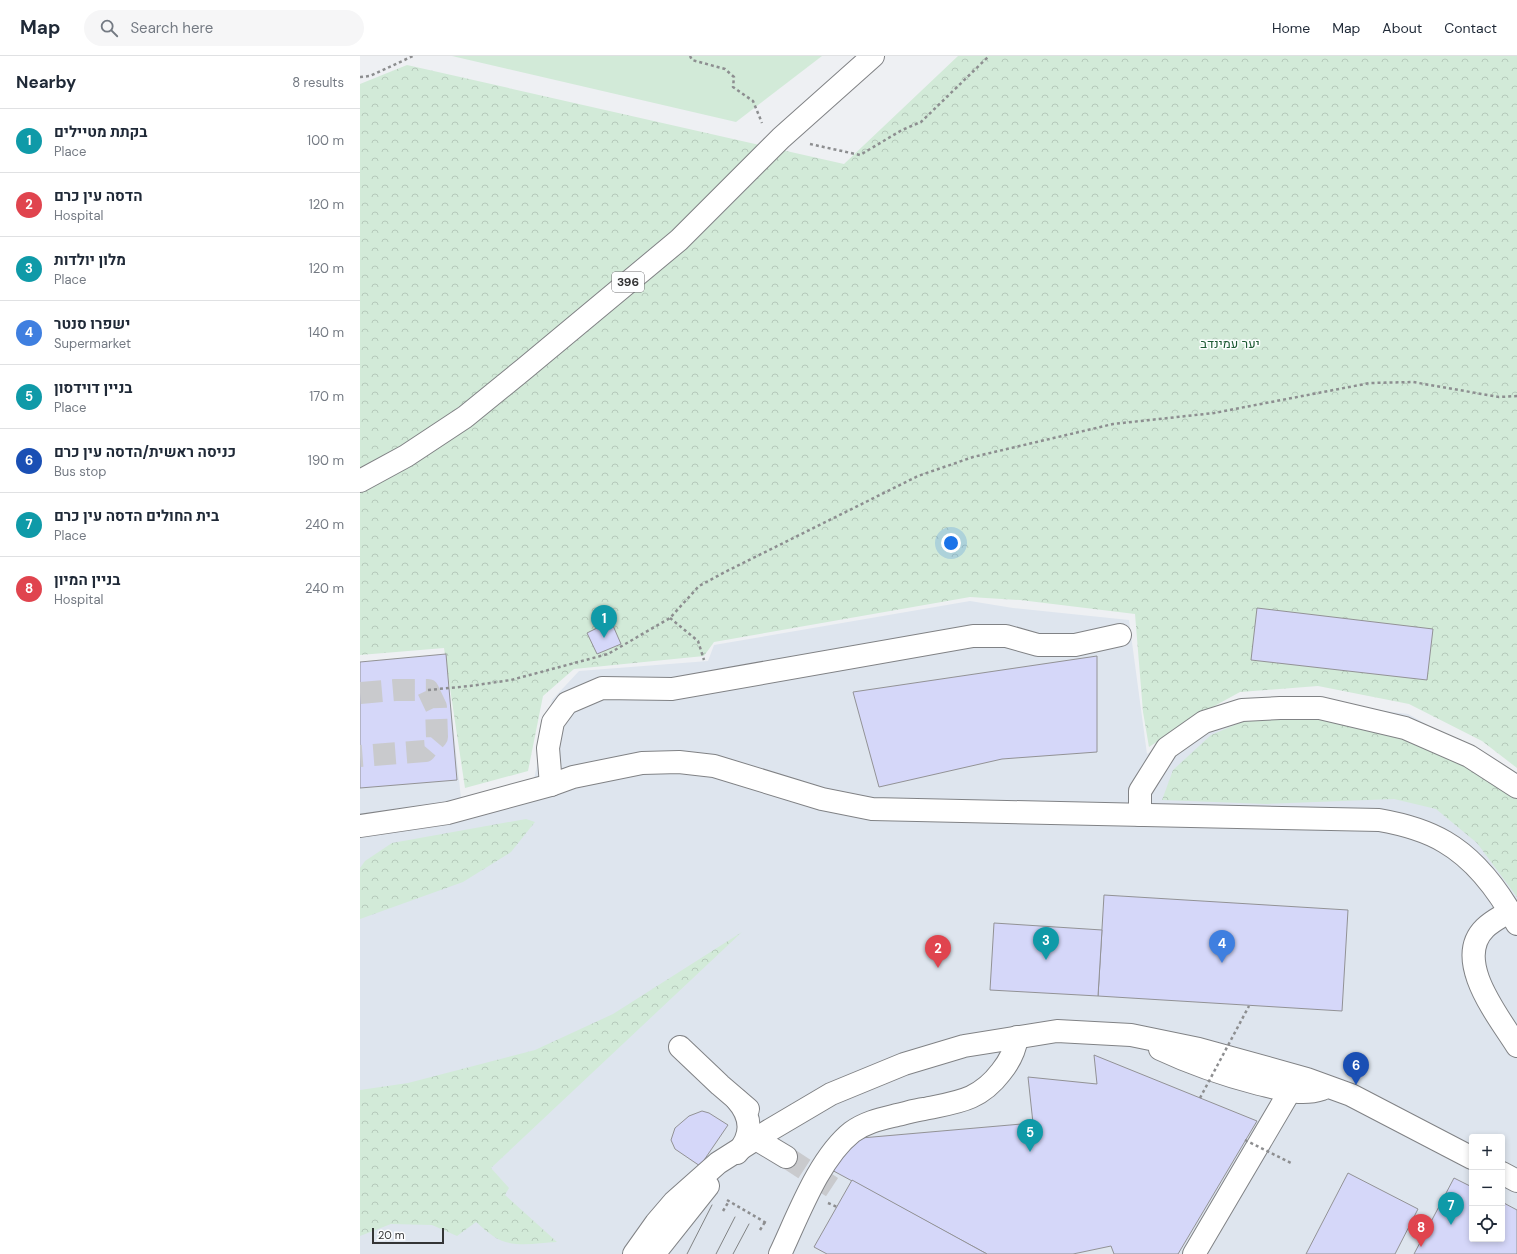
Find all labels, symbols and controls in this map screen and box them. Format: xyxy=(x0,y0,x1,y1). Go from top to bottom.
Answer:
search box xyxy=(84,10,364,46)
text: Map xyxy=(20,15,60,40)
icon: search xyxy=(98,17,120,39)
text: Search here xyxy=(130,18,213,38)
text: Home xyxy=(1272,19,1310,37)
text: Map xyxy=(1332,19,1360,37)
text: About xyxy=(1382,19,1422,37)
text: Contact xyxy=(1444,19,1497,37)
text: Nearby xyxy=(16,71,76,93)
text: 8 results xyxy=(292,74,344,91)
text: בקתת מטיילים xyxy=(54,122,147,142)
text: 1 xyxy=(27,132,31,149)
text: 100 m xyxy=(307,132,344,149)
text: Place xyxy=(54,143,86,160)
text: הדסה עין כרם xyxy=(54,186,143,206)
text: 2 xyxy=(25,196,33,213)
text: 120 m xyxy=(309,196,344,213)
text: Hospital xyxy=(54,207,103,224)
text: מלון יולדות xyxy=(54,250,126,270)
text: 3 xyxy=(25,260,33,277)
text: 120 m xyxy=(309,260,344,277)
text: Place xyxy=(54,271,86,288)
road number: 396 xyxy=(612,272,644,292)
text: ישפרו סנטר xyxy=(54,314,130,334)
text: 4 xyxy=(25,324,33,341)
text: 140 m xyxy=(308,324,344,341)
text: Supermarket xyxy=(54,335,131,352)
park label: יער עמינדב xyxy=(1200,335,1260,352)
text: בניין דוידסון xyxy=(54,378,132,398)
text: 5 xyxy=(25,388,33,405)
text: 170 m xyxy=(309,388,344,405)
text: Place xyxy=(54,399,86,416)
text: כניסה ראשית/הדסה עין כרם xyxy=(54,442,236,462)
text: 6 xyxy=(25,452,33,469)
text: 190 m xyxy=(308,452,344,469)
text: Bus stop xyxy=(54,463,106,480)
text: בית החולים הדסה עין כרם xyxy=(54,506,219,526)
text: 7 xyxy=(26,516,32,533)
text: 240 m xyxy=(305,516,344,533)
text: Place xyxy=(54,527,86,544)
your location xyxy=(941,533,961,553)
text: בניין המיון xyxy=(54,570,120,590)
text: 8 xyxy=(25,580,33,597)
text: 240 m xyxy=(305,580,344,597)
text: Hospital xyxy=(54,591,103,608)
pin: 1 xyxy=(591,605,617,638)
pin: 3 xyxy=(1033,927,1059,960)
pin: 4 xyxy=(1209,930,1235,963)
pin: 2 xyxy=(925,935,951,968)
pin: 6 xyxy=(1343,1052,1369,1085)
pin: 5 xyxy=(1017,1119,1043,1152)
map controls xyxy=(1469,1134,1505,1242)
button: + xyxy=(1469,1134,1505,1170)
button: − xyxy=(1469,1170,1505,1206)
pin: 7 xyxy=(1438,1192,1464,1225)
button: locate xyxy=(1469,1206,1505,1242)
pin: 8 xyxy=(1408,1214,1434,1247)
scale bar xyxy=(372,1226,444,1245)
text: 20 m xyxy=(378,1228,404,1242)

